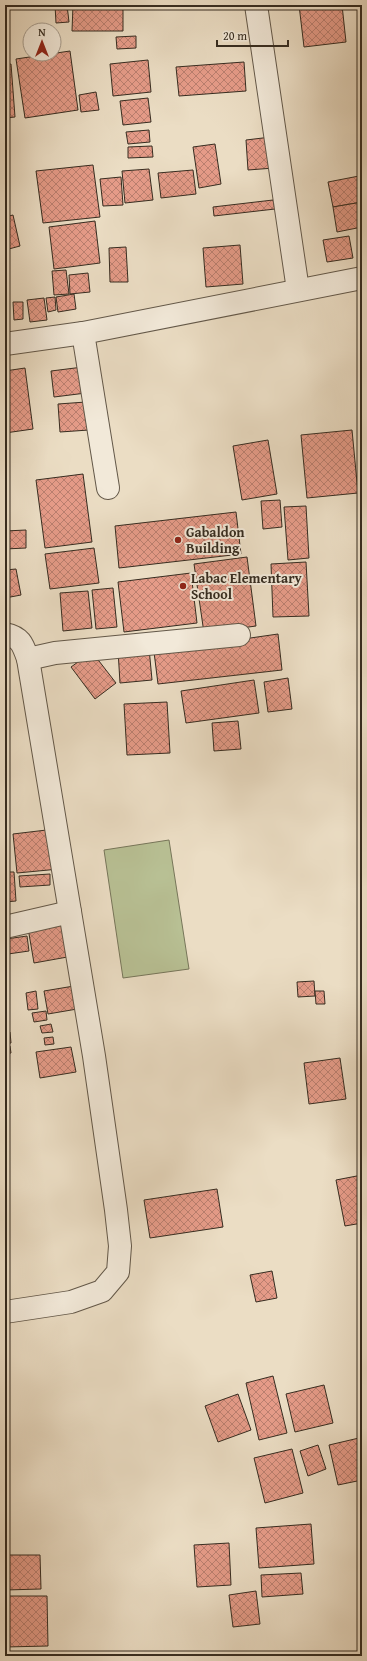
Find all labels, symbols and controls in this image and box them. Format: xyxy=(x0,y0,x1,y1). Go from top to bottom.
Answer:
north arrow xyxy=(22,22,62,62)
scale bar xyxy=(217,22,288,48)
text: N xyxy=(38,24,46,40)
text: 20 m xyxy=(223,27,247,44)
place label: Gabaldon Building xyxy=(186,522,245,558)
marker: Gabaldon Building xyxy=(173,535,183,545)
place label: Labac Elementary School xyxy=(191,568,303,604)
marker: Labac Elementary School xyxy=(178,581,188,591)

